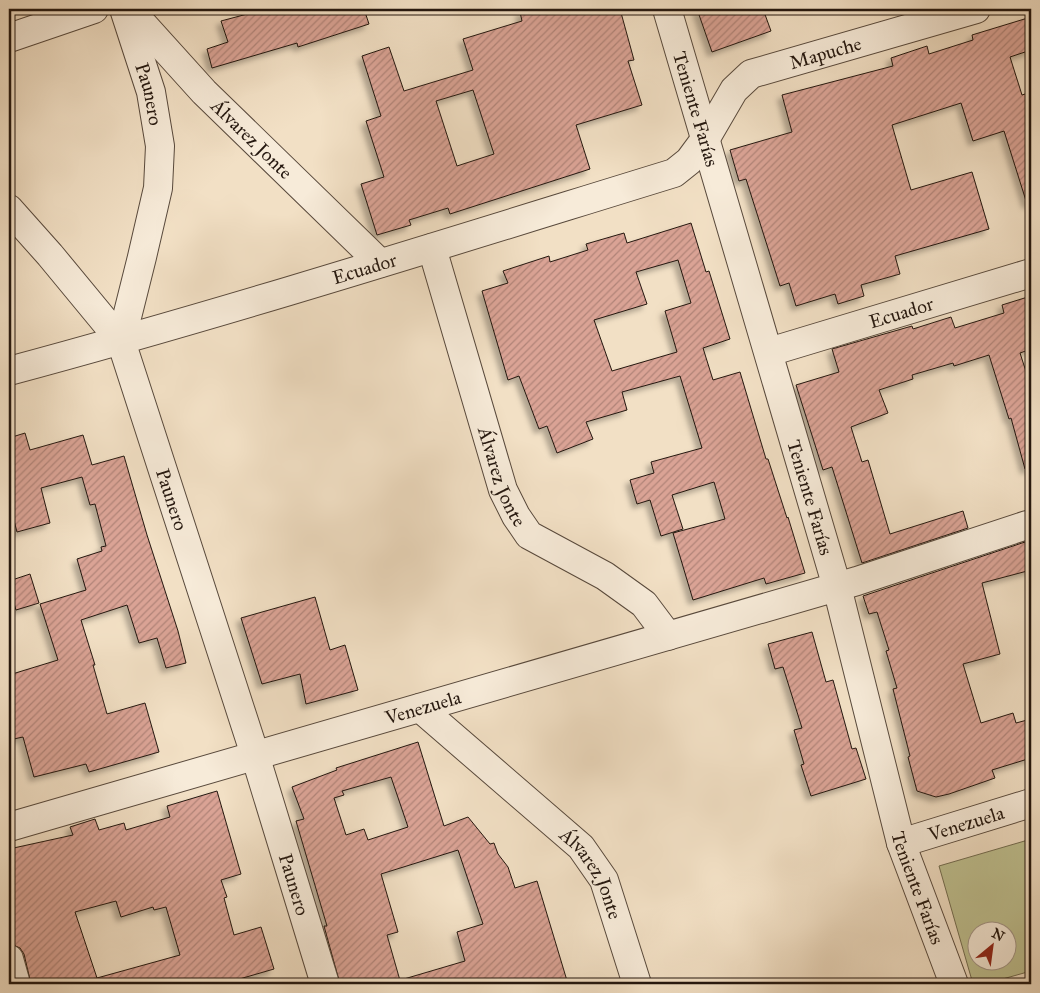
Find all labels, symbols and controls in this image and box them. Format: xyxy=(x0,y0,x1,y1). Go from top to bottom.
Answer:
street label: Mapuche xyxy=(787,31,864,74)
street label: Teniente Farías xyxy=(669,48,724,169)
street label: Paunero xyxy=(131,60,168,127)
street label: Álvarez Jonte xyxy=(206,93,298,184)
street label: Ecuador xyxy=(329,247,400,289)
street label: Ecuador xyxy=(866,291,937,333)
street label: Álvarez Jonte xyxy=(473,423,531,531)
street label: Teniente Farías xyxy=(783,437,838,558)
street label: Paunero xyxy=(152,466,193,533)
street label: Venezuela xyxy=(381,685,465,729)
street label: Venezuela xyxy=(924,800,1008,846)
street label: Álvarez Jonte xyxy=(555,821,627,922)
street label: Teniente Farías xyxy=(887,829,949,947)
street label: Paunero xyxy=(274,851,315,919)
north arrow xyxy=(968,920,1018,970)
text: N xyxy=(989,925,1007,945)

